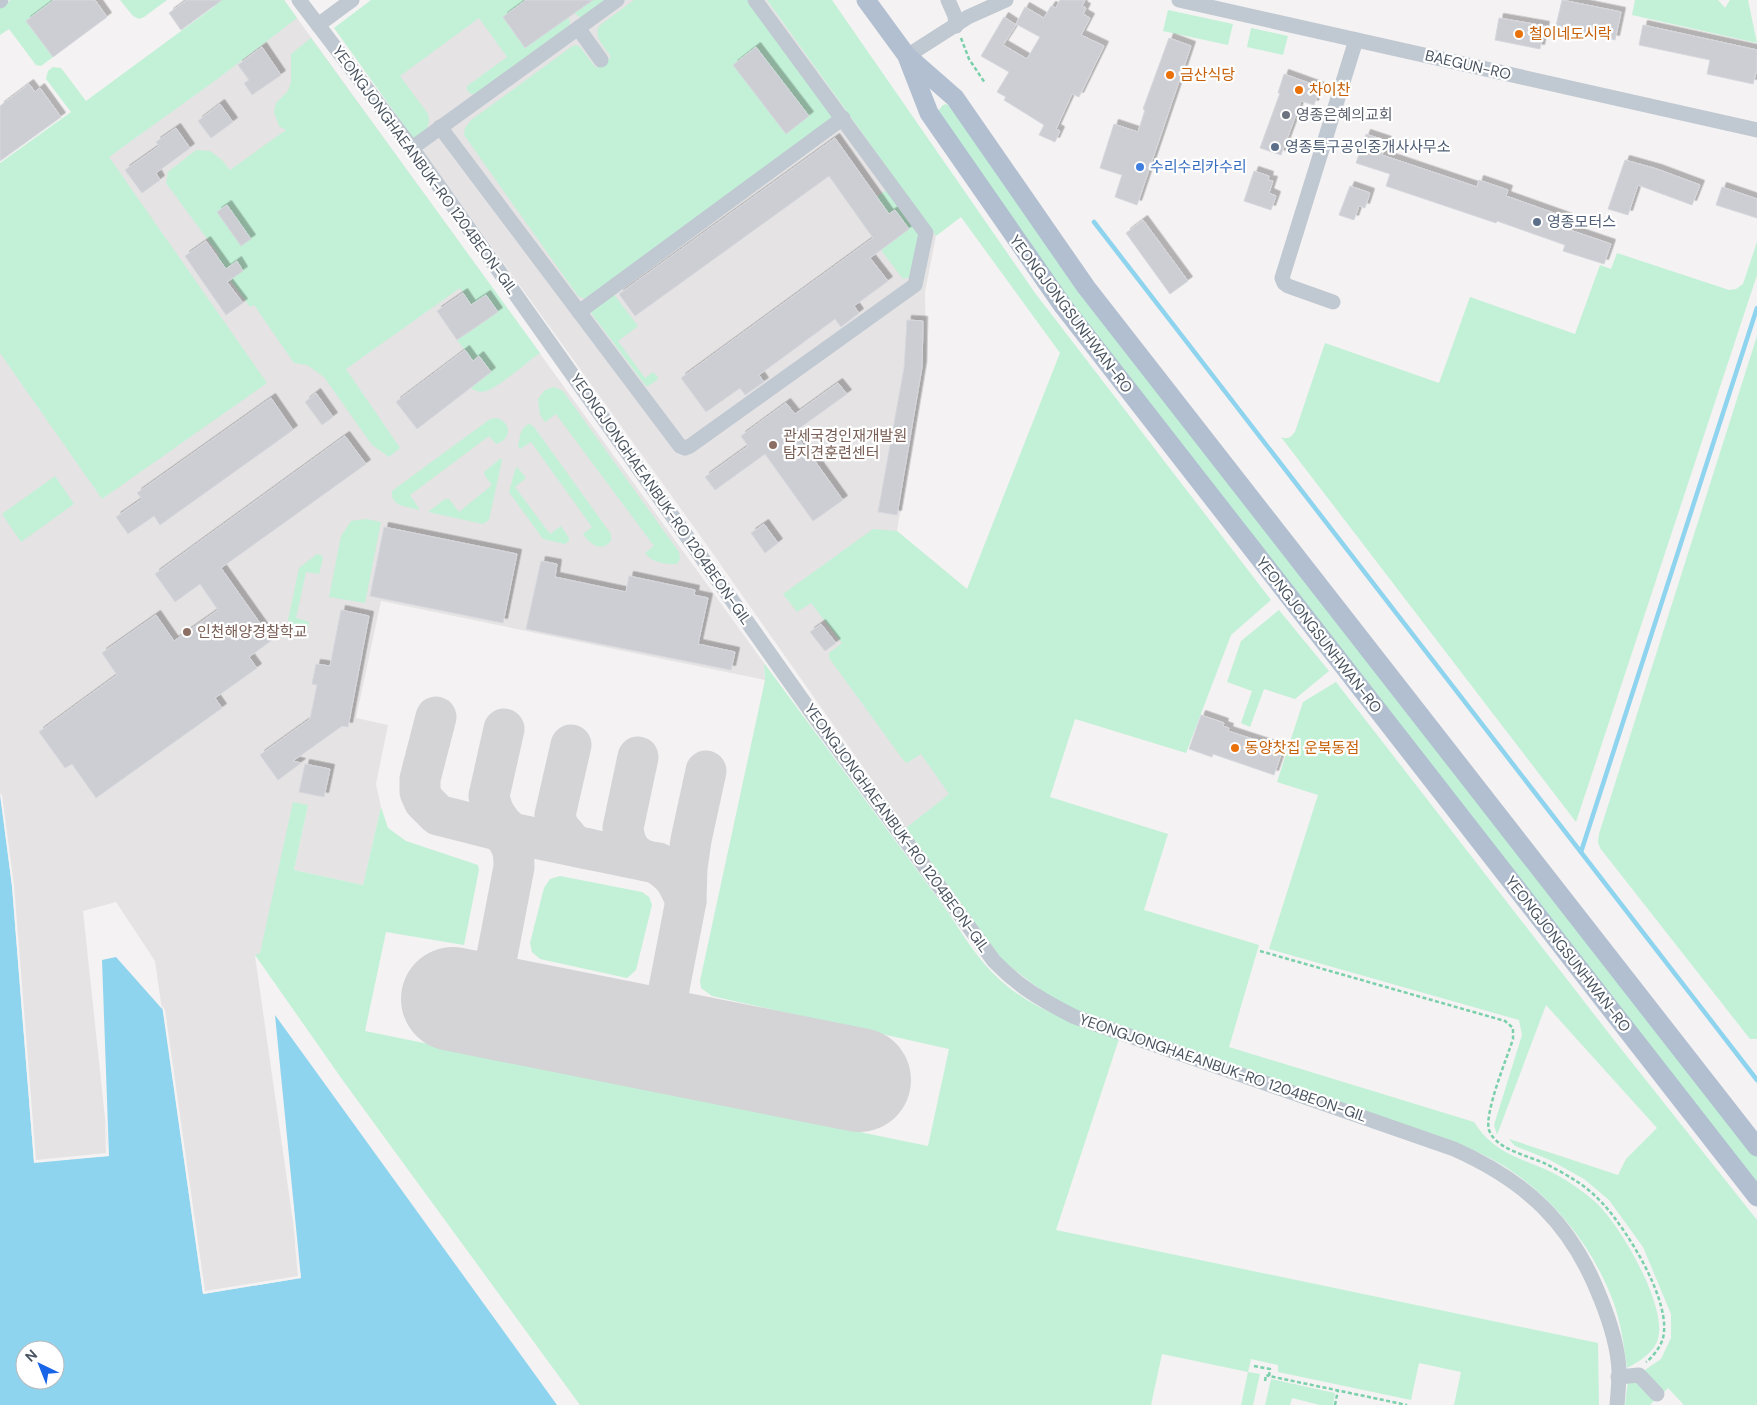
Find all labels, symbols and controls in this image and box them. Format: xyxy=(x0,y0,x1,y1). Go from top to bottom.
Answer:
place label: 철이네도시락 xyxy=(1529,24,1612,44)
marker: 철이네도시락 xyxy=(1513,28,1525,40)
street label: YEONGJONGHAEANBUK-RO 1204BEON-GIL xyxy=(328,42,522,298)
street label: BAEGUN-RO xyxy=(1423,45,1513,85)
place label: 금산식당 xyxy=(1180,65,1235,85)
marker: 금산식당 xyxy=(1164,69,1176,81)
place label: 차이찬 xyxy=(1309,80,1351,100)
marker: 차이찬 xyxy=(1293,84,1305,96)
place label: 영종은혜의교회 xyxy=(1296,105,1393,125)
marker: 영종은혜의교회 xyxy=(1280,109,1292,121)
place label: 영종특구공인중개사사무소 xyxy=(1285,137,1451,157)
marker: 영종특구공인중개사사무소 xyxy=(1269,141,1281,153)
place label: 수리수리카수리 xyxy=(1150,157,1247,177)
marker: 수리수리카수리 xyxy=(1134,161,1146,173)
place label: 영종모터스 xyxy=(1547,212,1616,232)
marker: 영종모터스 xyxy=(1531,216,1543,228)
street label: YEONGJONGSUNHWAN-RO xyxy=(1005,231,1137,397)
street label: YEONGJONGHAEANBUK-RO 1204BEON-GIL xyxy=(566,369,756,629)
place label: 관세국경인재개발원 탐지견훈련센터 xyxy=(783,426,907,463)
marker: 관세국경인재개발원 탐지견훈련센터 xyxy=(767,439,779,451)
street label: YEONGJONGSUNHWAN-RO xyxy=(1252,553,1386,717)
place label: 인천해양경찰학교 xyxy=(197,622,307,642)
marker: 인천해양경찰학교 xyxy=(181,626,193,638)
street label: YEONGJONGHAEANBUK-RO 1204BEON-GIL xyxy=(800,700,994,956)
place label: 동양찻집 운북동점 xyxy=(1245,738,1359,758)
marker: 동양찻집 운북동점 xyxy=(1229,742,1241,754)
street label: YEONGJONGSUNHWAN-RO xyxy=(1501,872,1635,1036)
street label: YEONGJONGHAEANBUK-RO 1204BEON-GIL xyxy=(1077,1009,1369,1127)
north arrow xyxy=(15,1340,65,1390)
text: N xyxy=(21,1345,41,1366)

